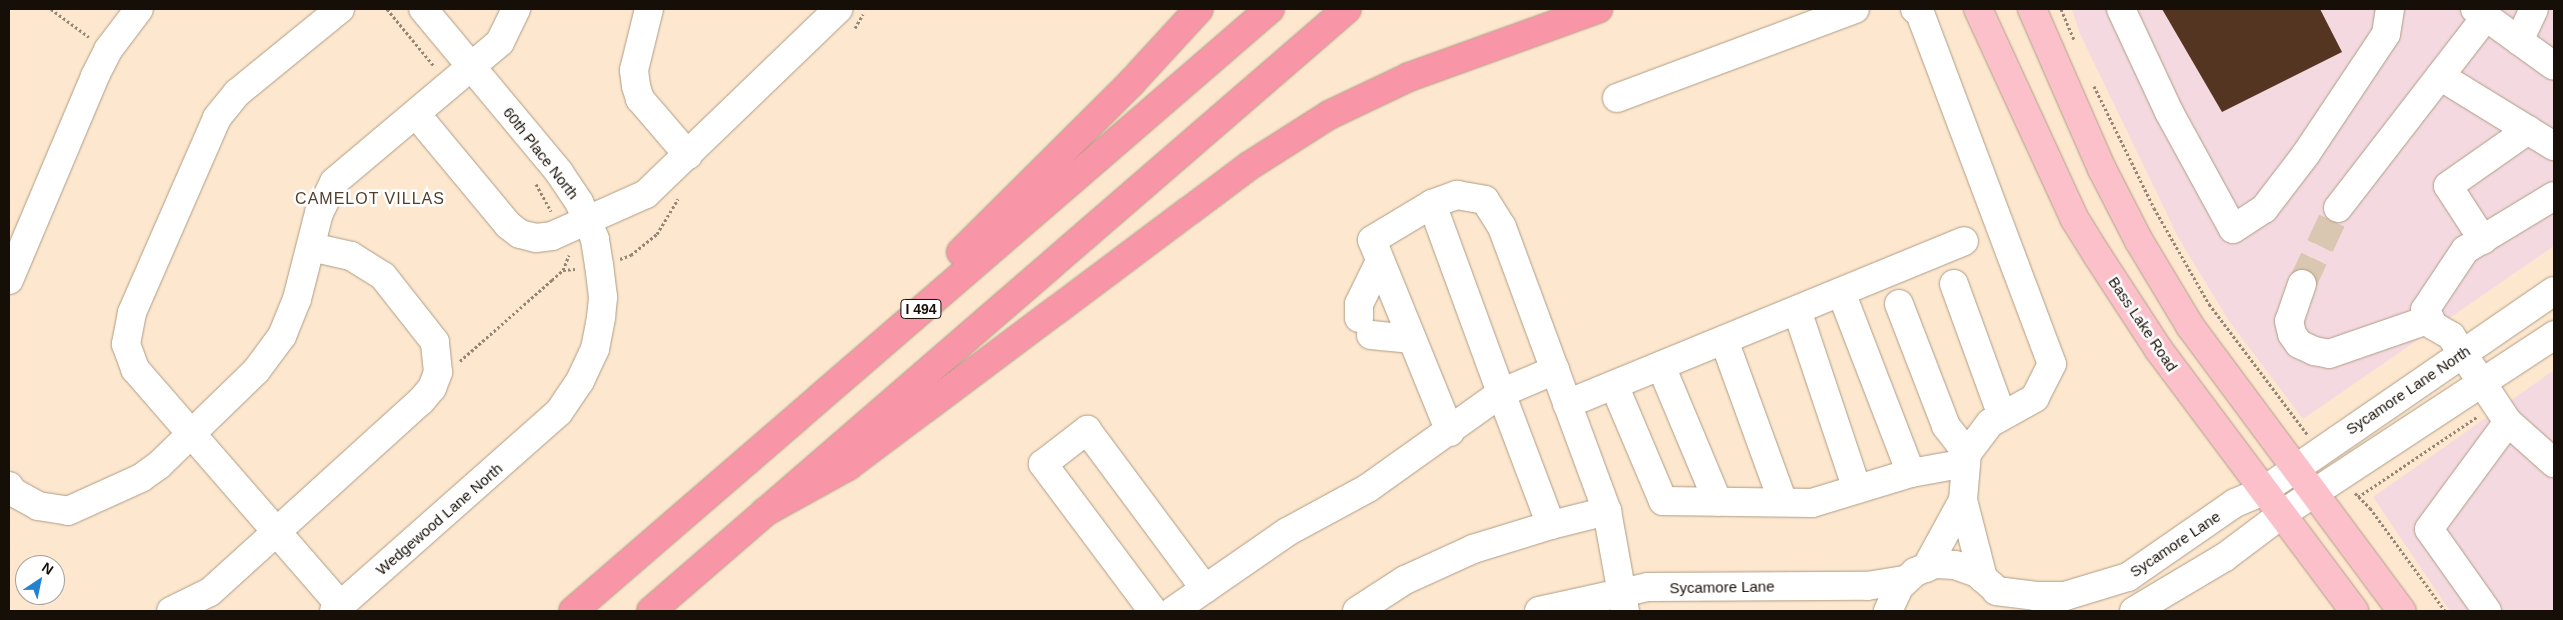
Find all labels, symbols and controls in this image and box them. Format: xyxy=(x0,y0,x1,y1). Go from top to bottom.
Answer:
street label: 60th Place North xyxy=(500,103,582,203)
district label: CAMELOT VILLAS xyxy=(293,189,447,209)
street label: Bass Lake Road xyxy=(2105,273,2181,375)
road number: I 494 xyxy=(900,298,942,320)
street label: Sycamore Lane North xyxy=(2342,342,2474,438)
street label: Wedgewood Lane North xyxy=(372,459,506,579)
street label: Sycamore Lane xyxy=(2126,507,2224,581)
north arrow xyxy=(15,555,65,605)
text: N xyxy=(39,559,56,578)
street label: Sycamore Lane xyxy=(1669,577,1775,597)

